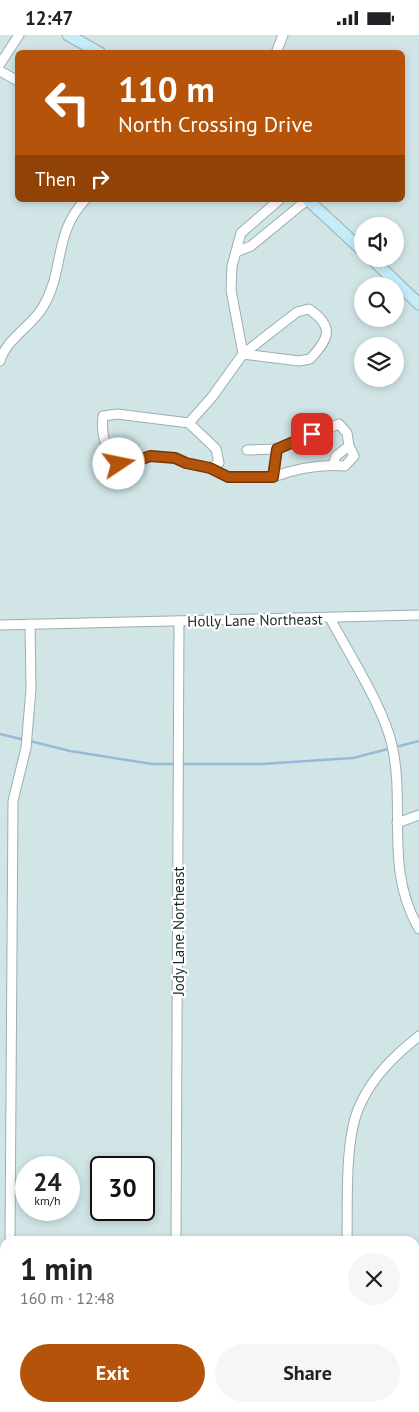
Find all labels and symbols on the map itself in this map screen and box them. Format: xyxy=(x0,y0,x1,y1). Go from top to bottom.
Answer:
pin xyxy=(291,413,333,455)
position arrow xyxy=(92,437,144,489)
street label: Holly Lane Northeast xyxy=(187,609,323,631)
street label: Jody Lane Northeast xyxy=(169,866,188,997)
speed limit sign: 30 xyxy=(90,1156,155,1221)

